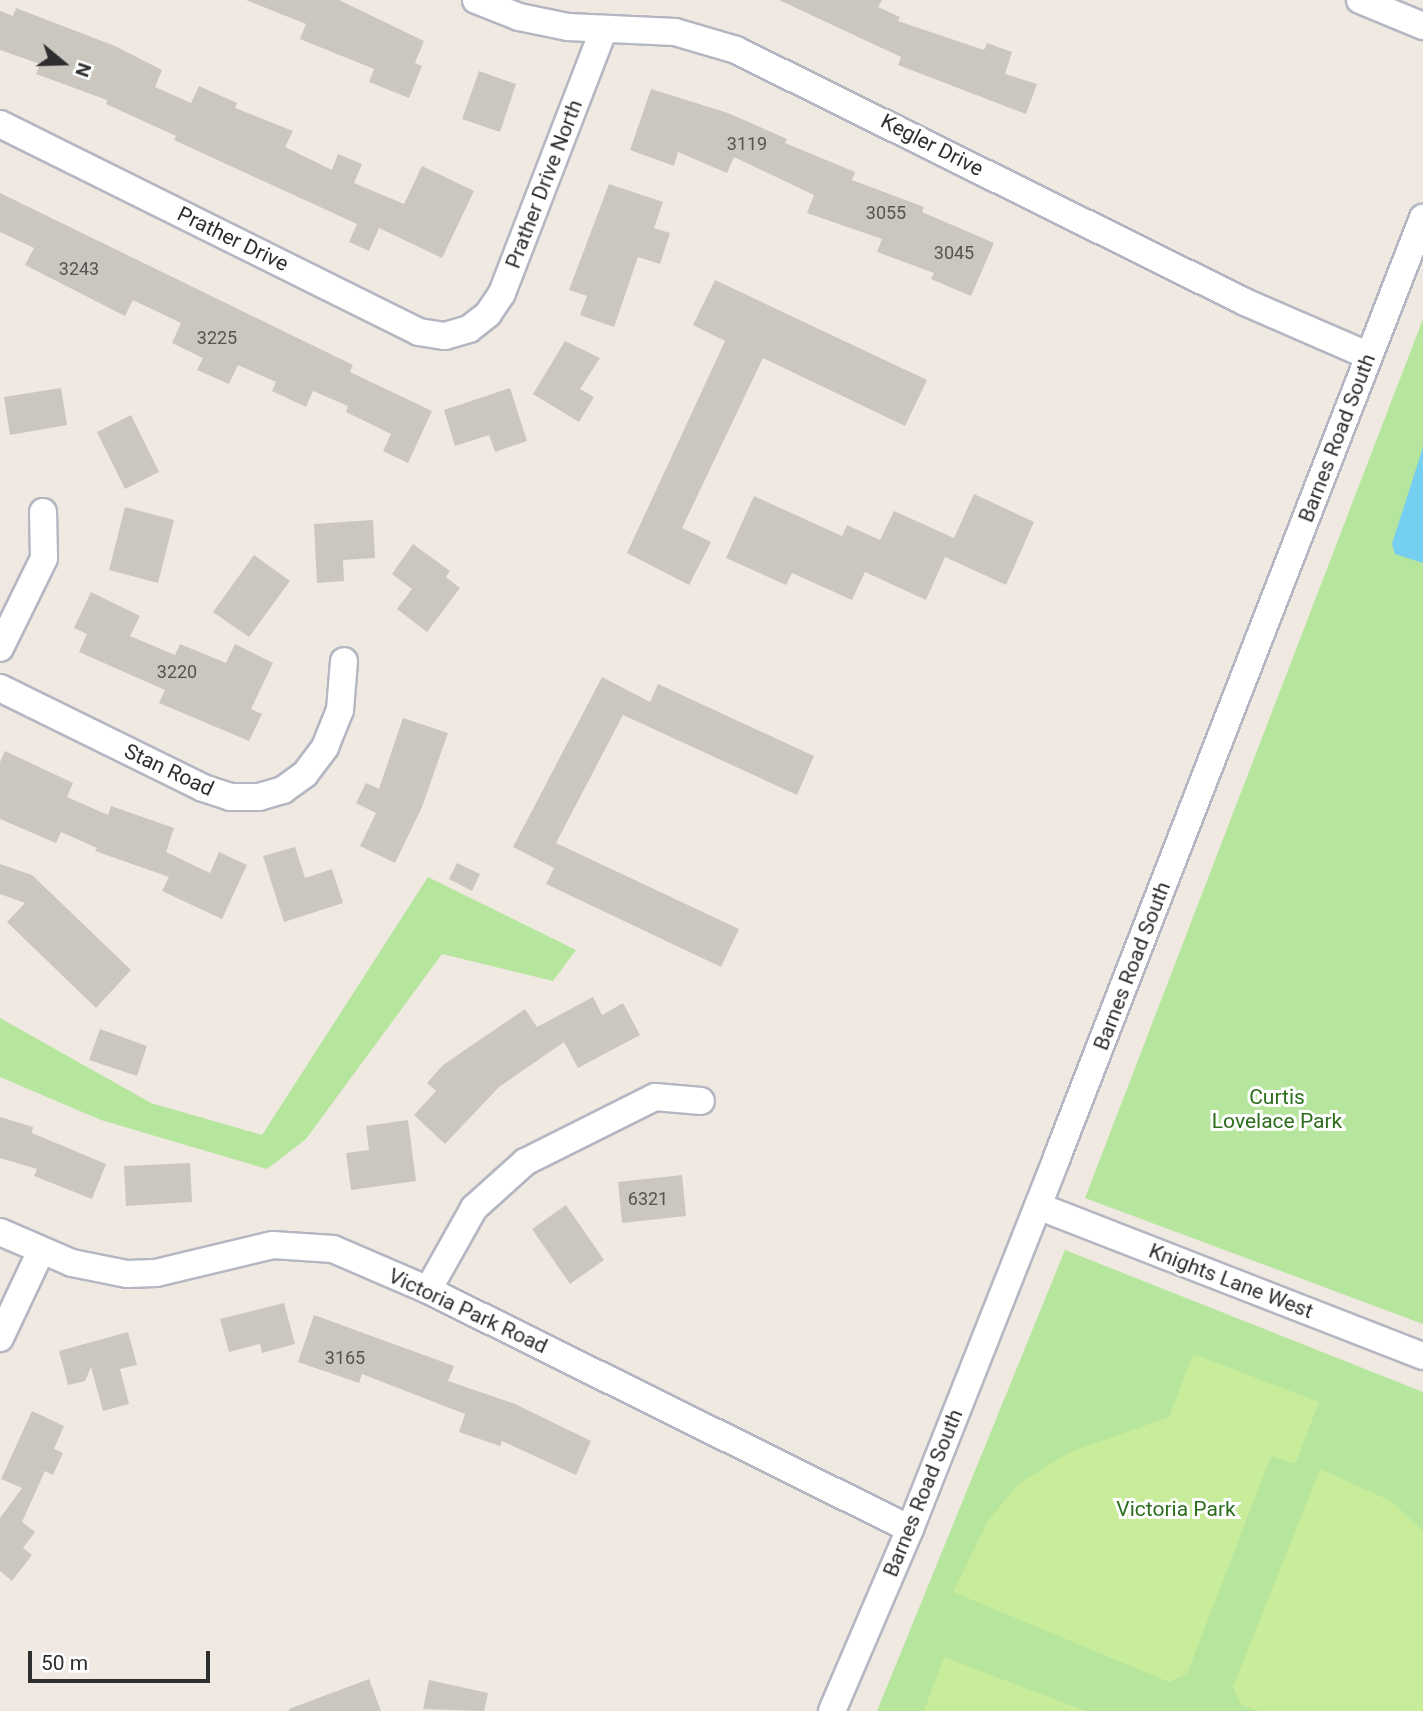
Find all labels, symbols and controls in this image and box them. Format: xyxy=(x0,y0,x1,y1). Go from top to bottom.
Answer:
north arrow xyxy=(28,28,98,98)
text: N xyxy=(70,60,96,80)
street label: Prather Drive North xyxy=(500,96,588,272)
street label: Kegler Drive xyxy=(877,108,987,182)
house number: 3119 xyxy=(727,133,767,155)
street label: Prather Drive xyxy=(173,201,293,277)
house number: 3055 xyxy=(866,202,906,224)
house number: 3045 xyxy=(934,242,974,264)
house number: 3243 xyxy=(59,258,99,280)
house number: 3225 xyxy=(197,327,237,349)
street label: Barnes Road South xyxy=(1293,350,1381,526)
house number: 3220 xyxy=(157,661,197,683)
street label: Stan Road xyxy=(120,738,218,802)
street label: Barnes Road South xyxy=(1088,878,1176,1054)
park label: Curtis Lovelace Park xyxy=(1212,1084,1342,1134)
house number: 6321 xyxy=(628,1188,668,1210)
street label: Knights Lane West xyxy=(1145,1238,1317,1324)
street label: Victoria Park Road xyxy=(384,1263,552,1359)
house number: 3165 xyxy=(325,1347,365,1369)
street label: Barnes Road South xyxy=(878,1406,968,1580)
park label: Victoria Park xyxy=(1116,1496,1236,1522)
scale bar xyxy=(32,1638,214,1682)
text: 50 m xyxy=(41,1651,88,1675)

